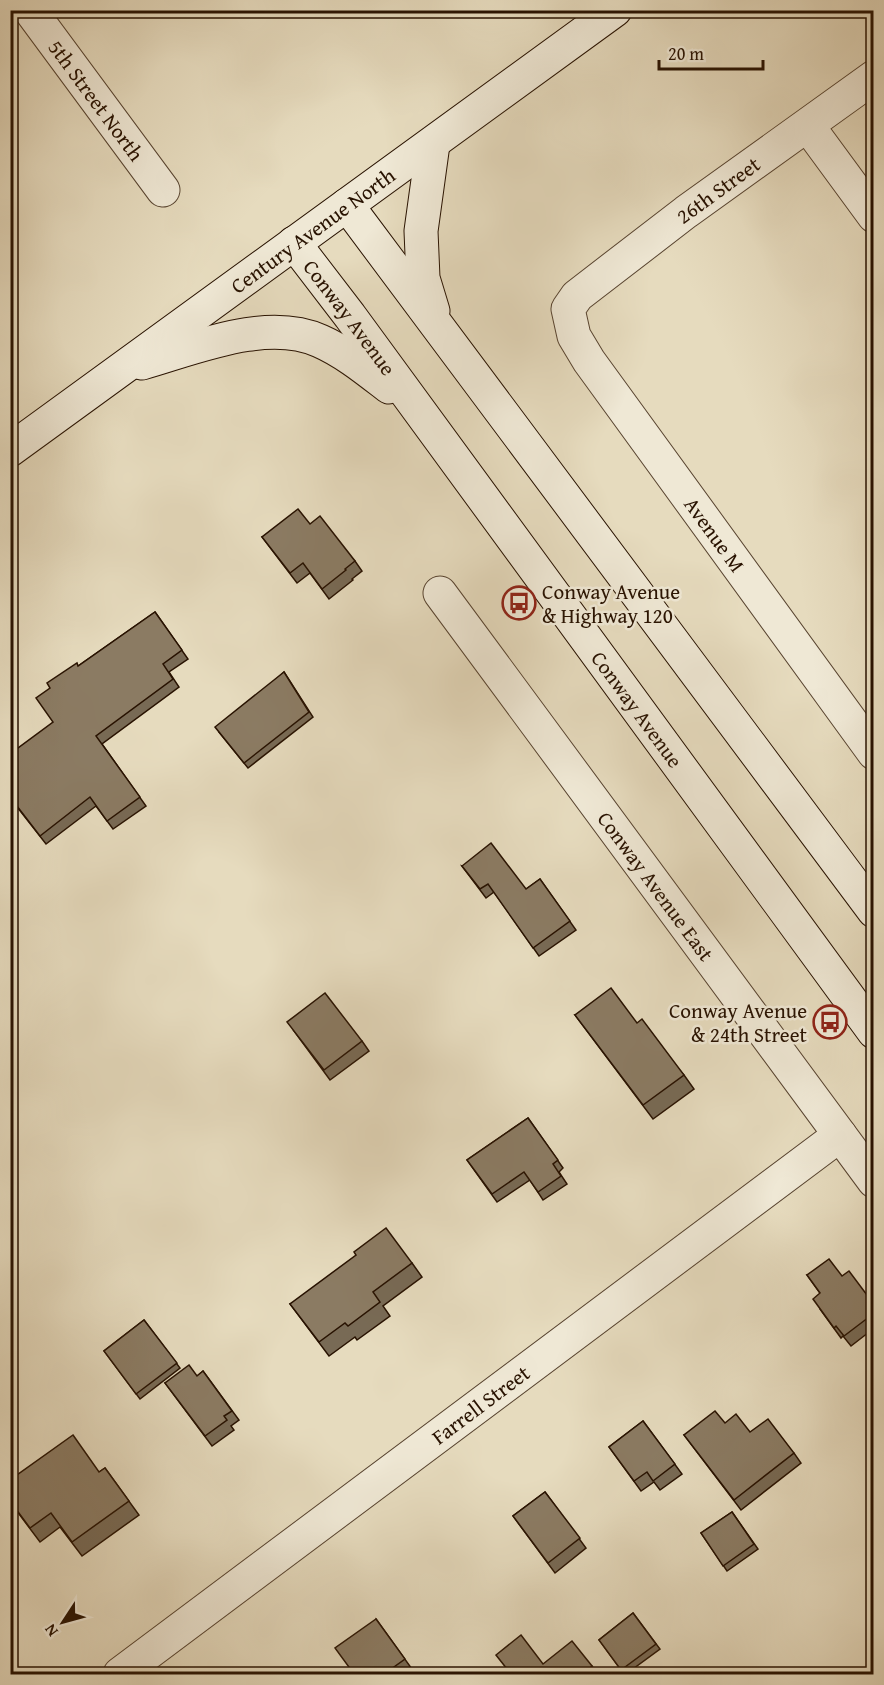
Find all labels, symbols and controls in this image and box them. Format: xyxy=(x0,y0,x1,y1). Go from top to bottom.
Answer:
street label: 5th Street North xyxy=(41,33,152,167)
scale bar xyxy=(659,33,762,71)
text: 20 m xyxy=(668,40,704,67)
street label: 26th Street xyxy=(670,149,767,231)
street label: Century Avenue North xyxy=(224,159,401,301)
street label: Conway Avenue xyxy=(296,253,404,382)
street label: Avenue M xyxy=(677,490,753,578)
place label: Conway Avenue & Highway 120 xyxy=(542,576,680,631)
bus stop icon: Conway Avenue & Highway 120 xyxy=(501,585,537,621)
street label: Conway Avenue xyxy=(584,644,691,774)
street label: Conway Avenue East xyxy=(591,805,722,968)
place label: Conway Avenue & 24th Street xyxy=(669,995,808,1050)
bus stop icon: Conway Avenue & 24th Street xyxy=(812,1004,848,1040)
street label: Farrell Street xyxy=(425,1357,536,1451)
north arrow xyxy=(33,1592,93,1652)
text: N xyxy=(38,1619,64,1642)

